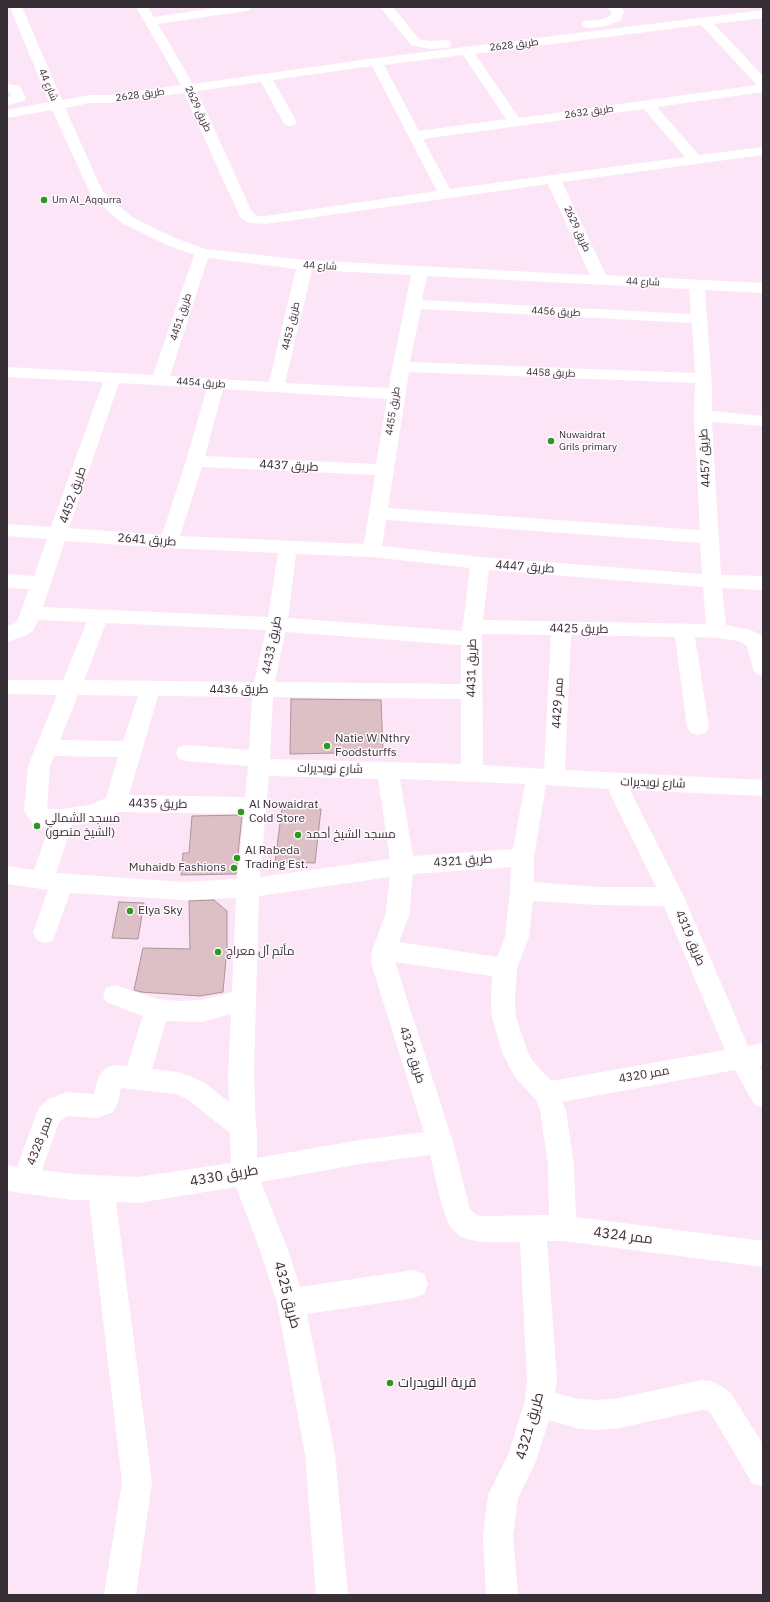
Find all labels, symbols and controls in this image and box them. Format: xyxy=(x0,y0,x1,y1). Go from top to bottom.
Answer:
street label: طريق 2628 xyxy=(489,36,539,54)
street label: شارع 44 xyxy=(36,67,60,103)
street label: طريق 2629 xyxy=(182,84,214,134)
street label: طريق 2628 xyxy=(115,86,165,104)
street label: طريق 2632 xyxy=(564,103,614,121)
place label: Um Al_Aqqurra xyxy=(52,194,121,206)
marker: Um Al_Aqqurra xyxy=(39,195,49,205)
street label: طريق 2629 xyxy=(561,204,593,254)
street label: شارع 44 xyxy=(303,259,337,273)
street label: شارع 44 xyxy=(626,275,660,289)
street label: طريق 4451 xyxy=(168,292,194,342)
street label: طريق 4453 xyxy=(280,301,302,351)
street label: طريق 4456 xyxy=(531,305,581,319)
street label: طريق 4458 xyxy=(526,366,576,380)
street label: طريق 4454 xyxy=(176,375,226,391)
street label: طريق 4455 xyxy=(383,386,403,436)
street label: طريق 4457 xyxy=(696,428,714,488)
place label: Nuwaidrat Grils primary xyxy=(559,429,617,452)
marker: Nuwaidrat Grils primary xyxy=(546,436,556,446)
street label: طريق 4437 xyxy=(259,457,319,475)
street label: طريق 4452 xyxy=(57,465,89,525)
street label: طريق 2641 xyxy=(117,531,177,549)
street label: طريق 4447 xyxy=(495,558,555,576)
street label: طريق 4433 xyxy=(259,615,285,675)
street label: طريق 4425 xyxy=(549,621,609,637)
street label: طريق 4431 xyxy=(464,638,480,698)
street label: ممر 4429 xyxy=(549,677,567,729)
street label: طريق 4436 xyxy=(209,683,269,697)
place label: Natie W Nthry Foodsturffs xyxy=(335,732,410,760)
marker: Natie W Nthry Foodsturffs xyxy=(322,741,332,751)
street label: شارع نويديرات xyxy=(297,761,363,777)
street label: شارع نويديرات xyxy=(620,775,686,791)
street label: طريق 4435 xyxy=(128,796,188,812)
place label: Al Nowaidrat Cold Store xyxy=(249,798,318,826)
marker: Al Nowaidrat Cold Store xyxy=(236,807,246,817)
place label: مسجد الشمالي (الشيخ منصور) xyxy=(45,812,120,840)
marker: مسجد الشمالي (الشيخ منصور) xyxy=(32,821,42,831)
place label: مسجد الشيخ أحمد xyxy=(306,828,396,842)
marker: مسجد الشيخ أحمد xyxy=(293,830,303,840)
place label: Al Rabeda Trading Est. xyxy=(245,844,308,872)
street label: طريق 4321 xyxy=(433,852,493,870)
marker: Al Rabeda Trading Est. xyxy=(232,853,242,863)
place label: Muhaidb Fashions xyxy=(129,861,226,875)
marker: Muhaidb Fashions xyxy=(229,863,239,873)
place label: Elya Sky xyxy=(138,904,182,918)
marker: Elya Sky xyxy=(125,906,135,916)
street label: طريق 4319 xyxy=(672,908,708,968)
place label: مأتم آل معراج xyxy=(226,945,294,959)
marker: مأتم آل معراج xyxy=(213,947,223,957)
street label: طريق 4323 xyxy=(396,1025,428,1085)
street label: ممر 4320 xyxy=(618,1063,670,1087)
street label: ممر 4328 xyxy=(24,1115,56,1167)
street label: طريق 4330 xyxy=(189,1162,259,1190)
street label: ممر 4324 xyxy=(592,1224,654,1248)
street label: طريق 4325 xyxy=(270,1260,304,1330)
place label: قرية النويدرات xyxy=(398,1375,477,1391)
marker: قرية النويدرات xyxy=(385,1378,395,1388)
street label: طريق 4321 xyxy=(512,1391,548,1461)

